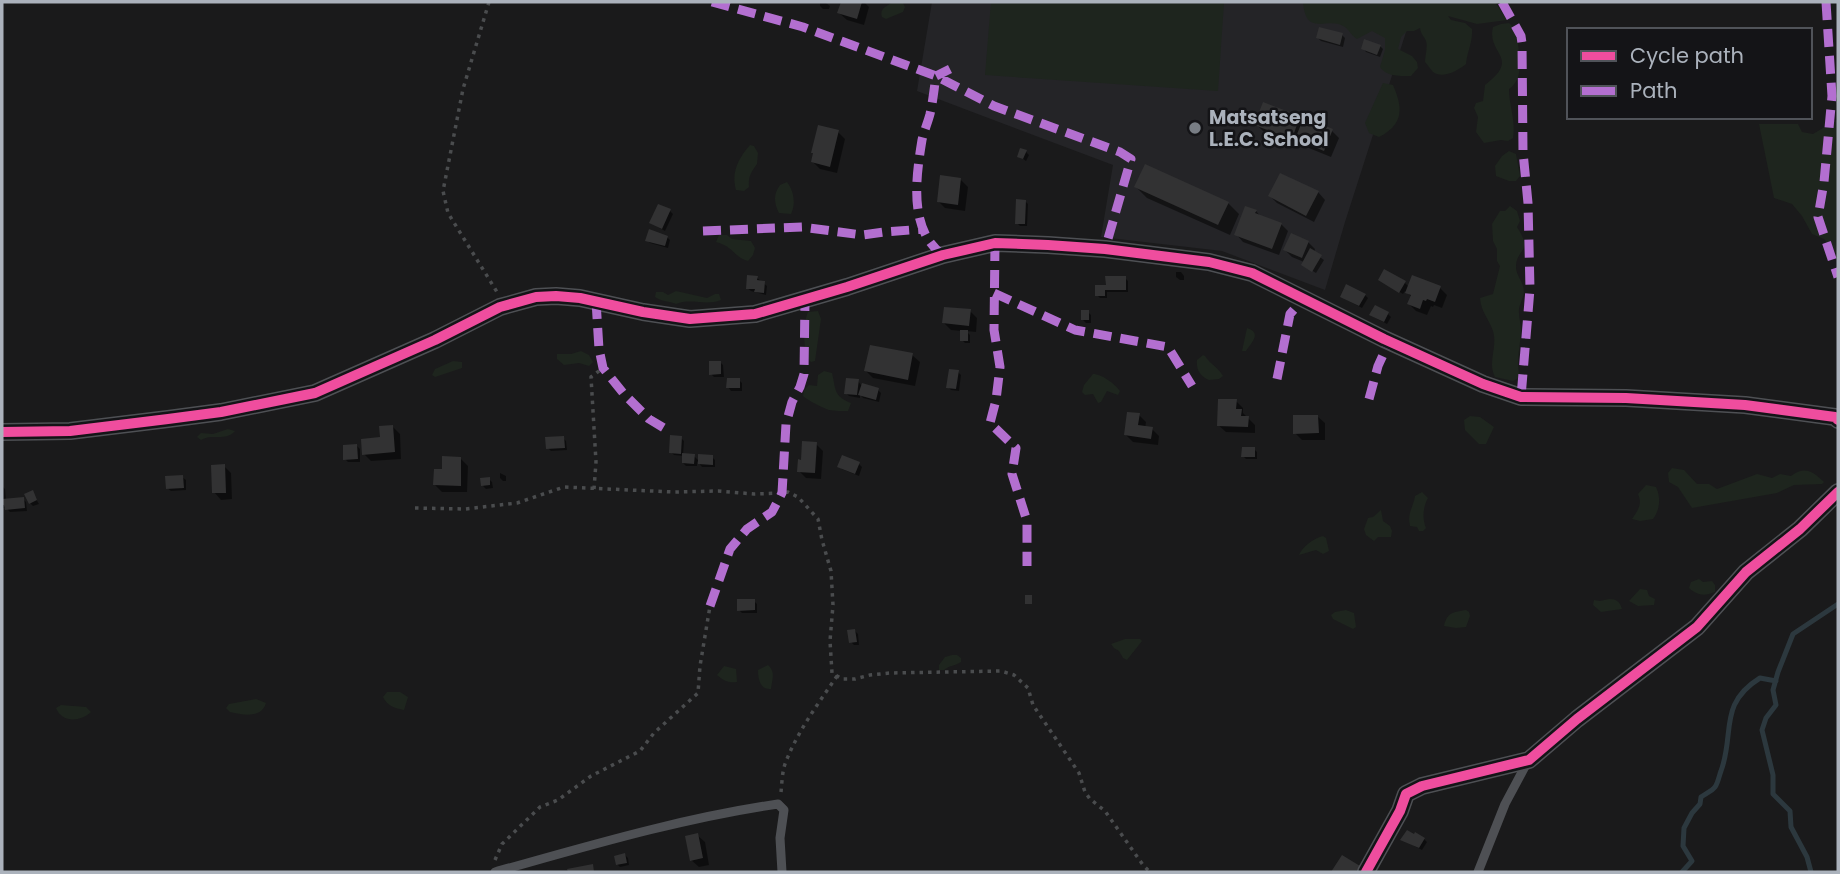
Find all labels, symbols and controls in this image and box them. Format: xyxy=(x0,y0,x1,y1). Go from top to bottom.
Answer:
legend xyxy=(1567,28,1812,119)
text: Cycle path xyxy=(1630,41,1744,70)
text: Path xyxy=(1630,76,1677,105)
place label: Matsatseng L.E.C. School xyxy=(1209,104,1329,153)
marker: Matsatseng L.E.C. School xyxy=(1187,120,1203,136)

